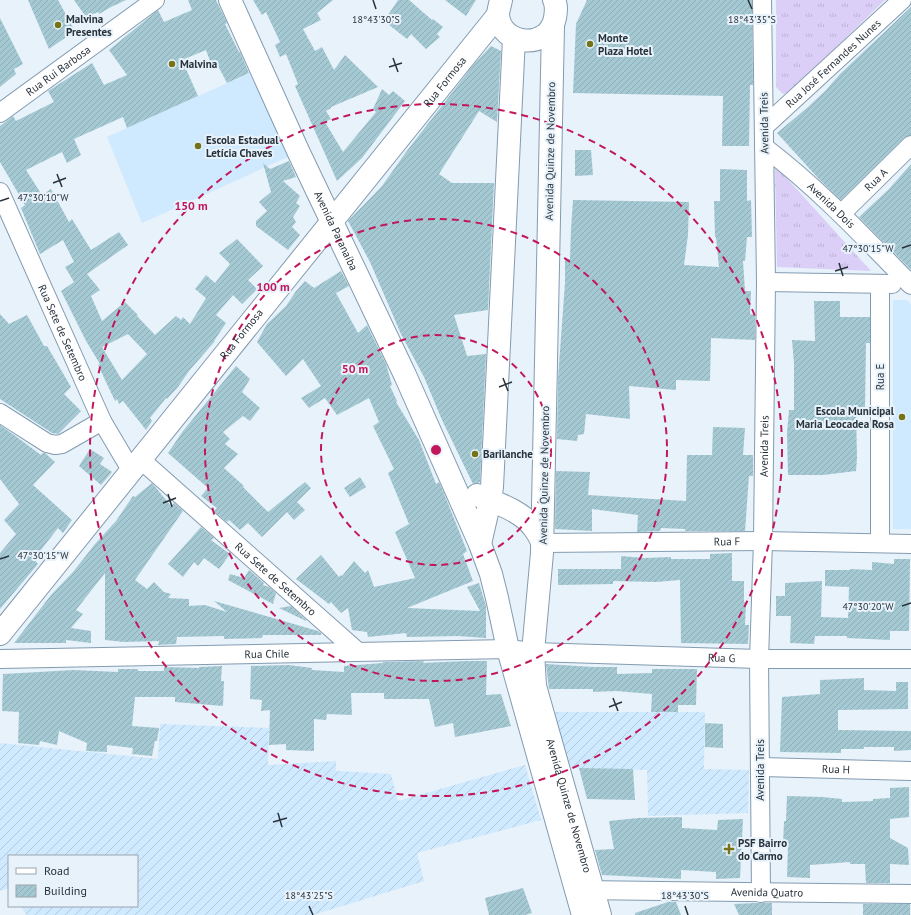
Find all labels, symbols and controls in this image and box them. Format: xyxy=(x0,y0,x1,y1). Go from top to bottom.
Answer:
place label: Malvina Presentes xyxy=(66,12,112,39)
text: 18°43'30"S xyxy=(352,13,400,26)
text: 18°43'35"S xyxy=(728,13,776,26)
street label: Rua José Fernandes Nunes xyxy=(783,16,884,111)
marker: Malvina Presentes xyxy=(53,20,63,30)
place label: Monte Plaza Hotel xyxy=(598,31,653,58)
marker: Monte Plaza Hotel xyxy=(585,39,595,49)
street label: Rua Rui Barbosa xyxy=(23,42,93,99)
street label: Rua Formosa xyxy=(420,54,469,110)
place label: Malvina xyxy=(180,57,217,71)
marker: Malvina xyxy=(167,59,177,69)
street label: Avenida Quinze de Novembro xyxy=(542,81,558,220)
street label: Avenida Treis xyxy=(756,92,772,154)
place label: Escola Estadual Letícia Chaves xyxy=(206,133,279,160)
marker: Escola Estadual Letícia Chaves xyxy=(193,141,203,151)
street label: Rua A xyxy=(861,165,891,194)
street label: Avenida Dois xyxy=(804,179,858,231)
street label: Avenida Paranaíba xyxy=(311,189,361,273)
text: 47°30'10"W xyxy=(17,191,69,204)
text: 150 m xyxy=(174,198,208,213)
text: 47°30'15"W xyxy=(842,242,894,255)
text: 100 m xyxy=(256,279,290,294)
street label: Rua Sete de Setembro xyxy=(35,282,90,383)
street label: Rua Formosa xyxy=(217,306,266,362)
text: 50 m xyxy=(342,361,368,376)
street label: Rua E xyxy=(873,364,887,390)
place label: Escola Municipal Maria Leocadea Rosa xyxy=(796,404,895,431)
street label: Avenida Quinze de Novembro xyxy=(536,405,552,544)
marker: Escola Municipal Maria Leocadea Rosa xyxy=(897,412,907,422)
street label: Avenida Treis xyxy=(757,415,771,477)
centre of rings xyxy=(429,443,443,457)
place label: Barilanche xyxy=(483,447,533,461)
marker: Barilanche xyxy=(470,449,480,459)
street label: Rua F xyxy=(714,534,741,548)
street label: Rua Sete de Setembro xyxy=(232,539,319,619)
text: 47°30'15"W xyxy=(17,549,69,562)
text: 47°30'20"W xyxy=(842,600,894,613)
street label: Rua Chile xyxy=(244,646,290,661)
street label: Rua G xyxy=(708,650,736,665)
street label: Avenida Quinze de Novembro xyxy=(543,737,595,874)
street label: Avenida Treis xyxy=(753,739,767,801)
street label: Rua H xyxy=(822,762,850,776)
place label: PSF Bairro do Carmo xyxy=(738,836,787,863)
marker: PSF Bairro do Carmo xyxy=(723,843,735,855)
legend xyxy=(8,855,138,907)
text: Road xyxy=(44,863,69,878)
text: Building xyxy=(44,883,87,898)
street label: Avenida Quatro xyxy=(731,885,803,900)
text: 18°43'25"S xyxy=(285,889,333,902)
text: 18°43'30"S xyxy=(661,889,709,902)

